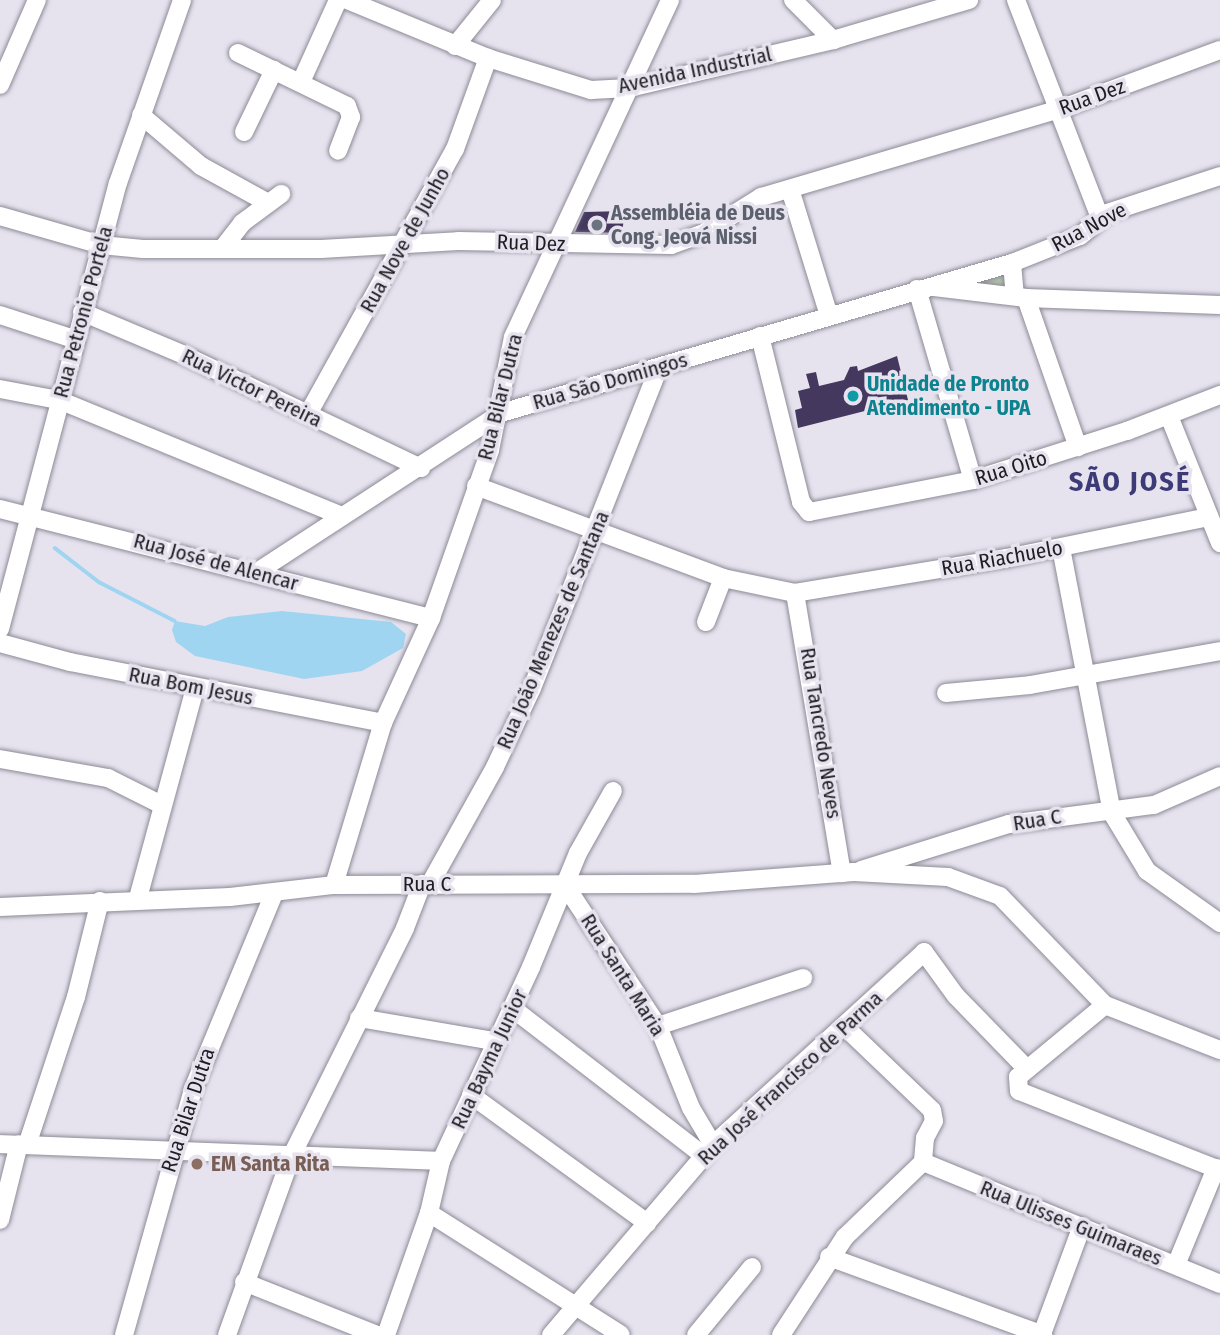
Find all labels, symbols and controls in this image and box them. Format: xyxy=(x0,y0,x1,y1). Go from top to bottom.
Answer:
street label: Avenida Industrial xyxy=(616,41,774,99)
street label: Rua Dez xyxy=(1056,73,1128,121)
street label: Rua Nove de Junho xyxy=(355,163,455,317)
street label: Rua Nove xyxy=(1047,197,1131,257)
place label: Assembléia de Deus Cong. Jeová Nissi xyxy=(611,200,785,250)
marker: Assembléia de Deus Cong. Jeová Nissi xyxy=(589,217,605,233)
street label: Rua Petronio Portela xyxy=(48,223,118,401)
street label: Rua Dez xyxy=(496,229,566,257)
street label: Rua Bilar Dutra xyxy=(472,331,528,463)
street label: Rua Victor Pereira xyxy=(178,343,326,433)
street label: Rua São Domingos xyxy=(530,347,690,415)
place label: Unidade de Pronto Atendimento - UPA xyxy=(867,371,1030,421)
marker: Unidade de Pronto Atendimento - UPA xyxy=(845,388,861,404)
street label: Rua Oito xyxy=(972,445,1050,491)
district label: SÃO JOSÉ xyxy=(1070,465,1190,499)
street label: Rua João Menezes de Santana xyxy=(491,507,615,753)
street label: Rua José de Alencar xyxy=(131,528,301,596)
street label: Rua Riachuelo xyxy=(939,535,1065,581)
street label: Rua Tancredo Neves xyxy=(795,646,847,820)
street label: Rua Bom Jesus xyxy=(127,662,255,710)
street label: Rua C xyxy=(1011,804,1063,836)
street label: Rua C xyxy=(403,871,451,897)
street label: Rua Santa Maria xyxy=(575,909,671,1041)
street label: Rua Bayma Junior xyxy=(446,985,532,1133)
street label: Rua José Francisco de Parma xyxy=(692,986,888,1170)
street label: Rua Bilar Dutra xyxy=(156,1045,220,1175)
place label: EM Santa Rita xyxy=(211,1151,330,1177)
marker: EM Santa Rita xyxy=(189,1156,205,1172)
street label: Rua Ulisses Guimaraes xyxy=(976,1175,1166,1271)

